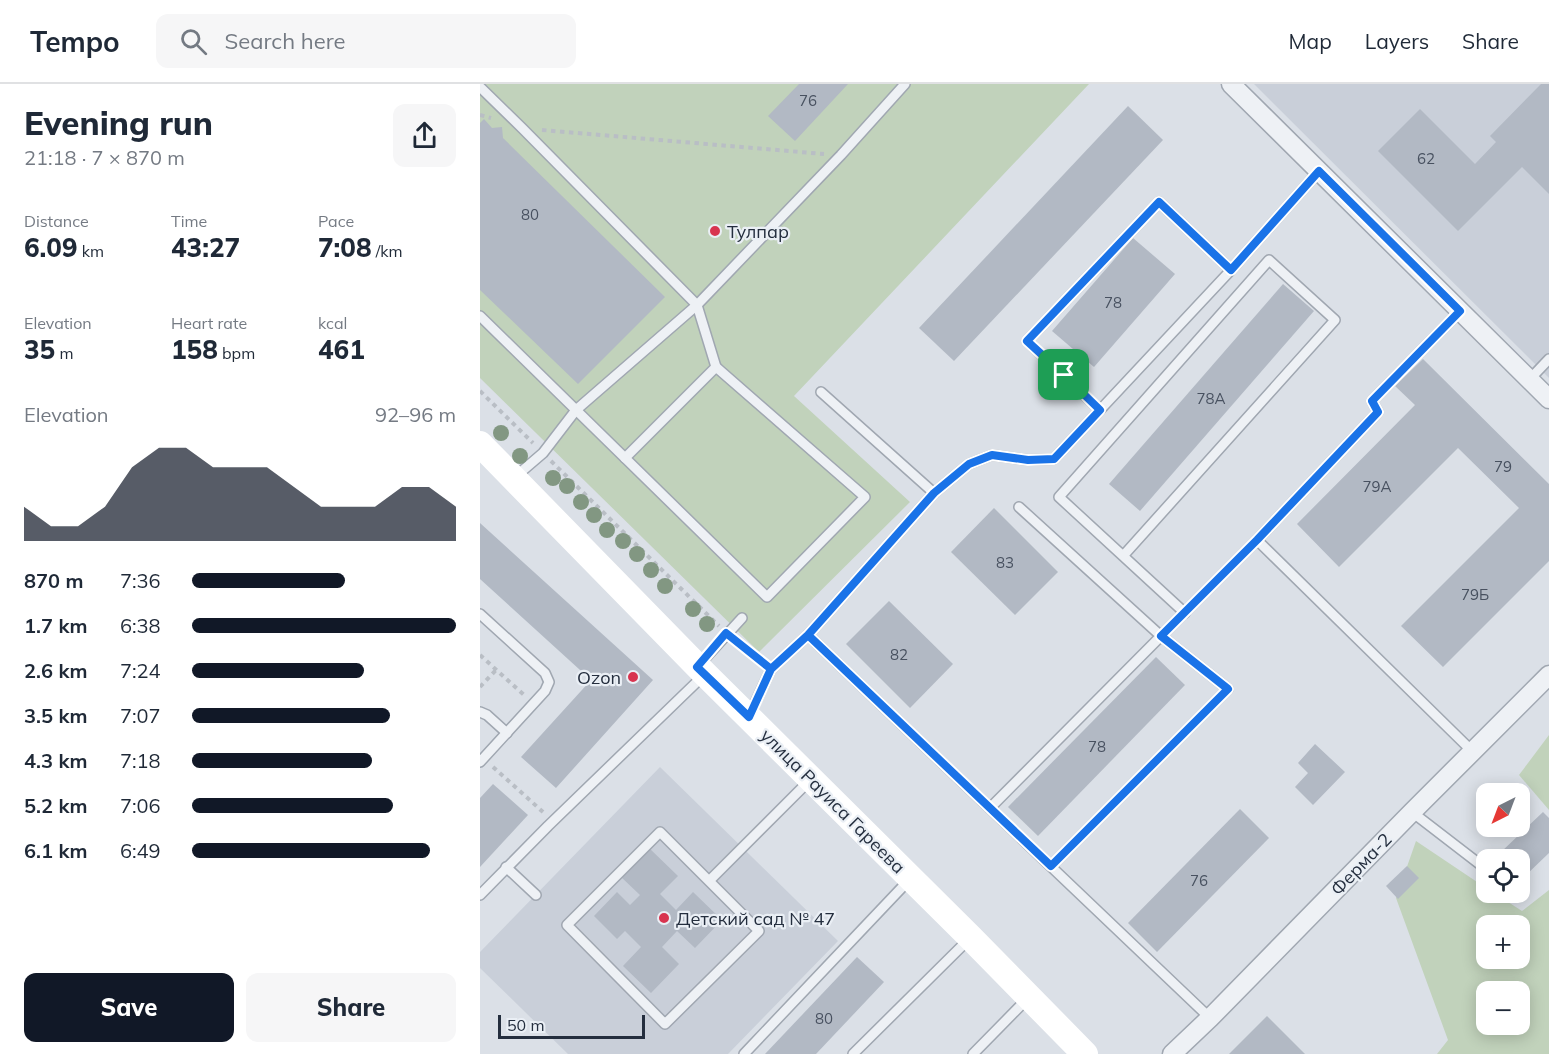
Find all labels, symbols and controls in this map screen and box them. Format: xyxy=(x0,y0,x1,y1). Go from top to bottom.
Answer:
search box xyxy=(156,14,576,68)
text: Tempo xyxy=(30,24,120,59)
icon: search xyxy=(177,25,210,58)
text: Search here xyxy=(225,27,346,55)
text: Map xyxy=(1289,28,1332,54)
text: Layers xyxy=(1365,28,1429,54)
text: Share xyxy=(1462,28,1519,54)
house number: 76 xyxy=(799,91,817,110)
text: Evening run xyxy=(24,102,213,143)
button: share xyxy=(393,104,456,167)
text: 21:18 · 7 × 870 m xyxy=(24,145,185,170)
house number: 62 xyxy=(1417,149,1435,168)
house number: 80 xyxy=(521,205,539,224)
text: Distance xyxy=(24,211,89,231)
text: Time xyxy=(171,211,207,231)
text: Pace xyxy=(318,211,354,231)
place label: Тулпар xyxy=(727,220,789,243)
marker: Тулпар xyxy=(708,224,722,238)
text: 6.09 xyxy=(24,231,78,264)
text: 43:27 xyxy=(171,231,240,264)
text: 7:08 xyxy=(318,231,372,264)
text: km xyxy=(78,241,104,261)
text: /km xyxy=(372,241,403,261)
house number: 78 xyxy=(1104,293,1122,312)
text: Elevation xyxy=(24,313,92,333)
text: Heart rate xyxy=(171,313,247,333)
text: kcal xyxy=(318,313,347,333)
text: 35 xyxy=(24,333,55,366)
text: 158 xyxy=(171,333,218,366)
text: 461 xyxy=(318,333,365,366)
text: m xyxy=(55,343,73,363)
text: bpm xyxy=(218,343,255,363)
pin xyxy=(1038,349,1089,400)
icon: arrive xyxy=(1047,358,1080,391)
house number: 78А xyxy=(1196,389,1226,408)
text: Elevation xyxy=(24,402,109,427)
text: 92–96 m xyxy=(375,402,456,427)
house number: 79 xyxy=(1494,457,1512,476)
house number: 79А xyxy=(1362,477,1392,496)
house number: 83 xyxy=(996,553,1014,572)
text: 870 m xyxy=(24,568,83,593)
text: 7:36 xyxy=(120,568,161,593)
house number: 79Б xyxy=(1461,585,1489,604)
text: 1.7 km xyxy=(24,613,87,638)
text: 6:38 xyxy=(120,613,161,638)
house number: 82 xyxy=(890,645,908,664)
text: 2.6 km xyxy=(24,658,87,683)
text: 7:24 xyxy=(120,658,161,683)
place label: Ozon xyxy=(577,666,621,689)
marker: Ozon xyxy=(626,670,640,684)
text: 3.5 km xyxy=(24,703,87,728)
text: 7:07 xyxy=(120,703,161,728)
street label: улица Рауиса Гареева xyxy=(756,724,910,878)
house number: 78 xyxy=(1088,737,1106,756)
text: 4.3 km xyxy=(24,748,87,773)
text: 7:18 xyxy=(120,748,161,773)
north arrow xyxy=(1476,783,1530,837)
map controls xyxy=(1476,783,1530,1035)
text: 5.2 km xyxy=(24,793,87,818)
text: 7:06 xyxy=(120,793,161,818)
street label: Ферма-2 xyxy=(1326,828,1396,900)
text: 6.1 km xyxy=(24,838,87,863)
text: 6:49 xyxy=(120,838,161,863)
button: locate xyxy=(1476,849,1530,903)
house number: 76 xyxy=(1190,871,1208,890)
place label: Детский сад № 47 xyxy=(676,907,835,930)
marker: Детский сад № 47 xyxy=(657,911,671,925)
button: + xyxy=(1476,915,1530,969)
button: Save xyxy=(24,973,234,1042)
button: Share xyxy=(246,973,456,1042)
button: − xyxy=(1476,981,1530,1035)
house number: 80 xyxy=(815,1009,833,1028)
scale bar xyxy=(498,1012,645,1040)
text: 50 m xyxy=(507,1015,544,1035)

